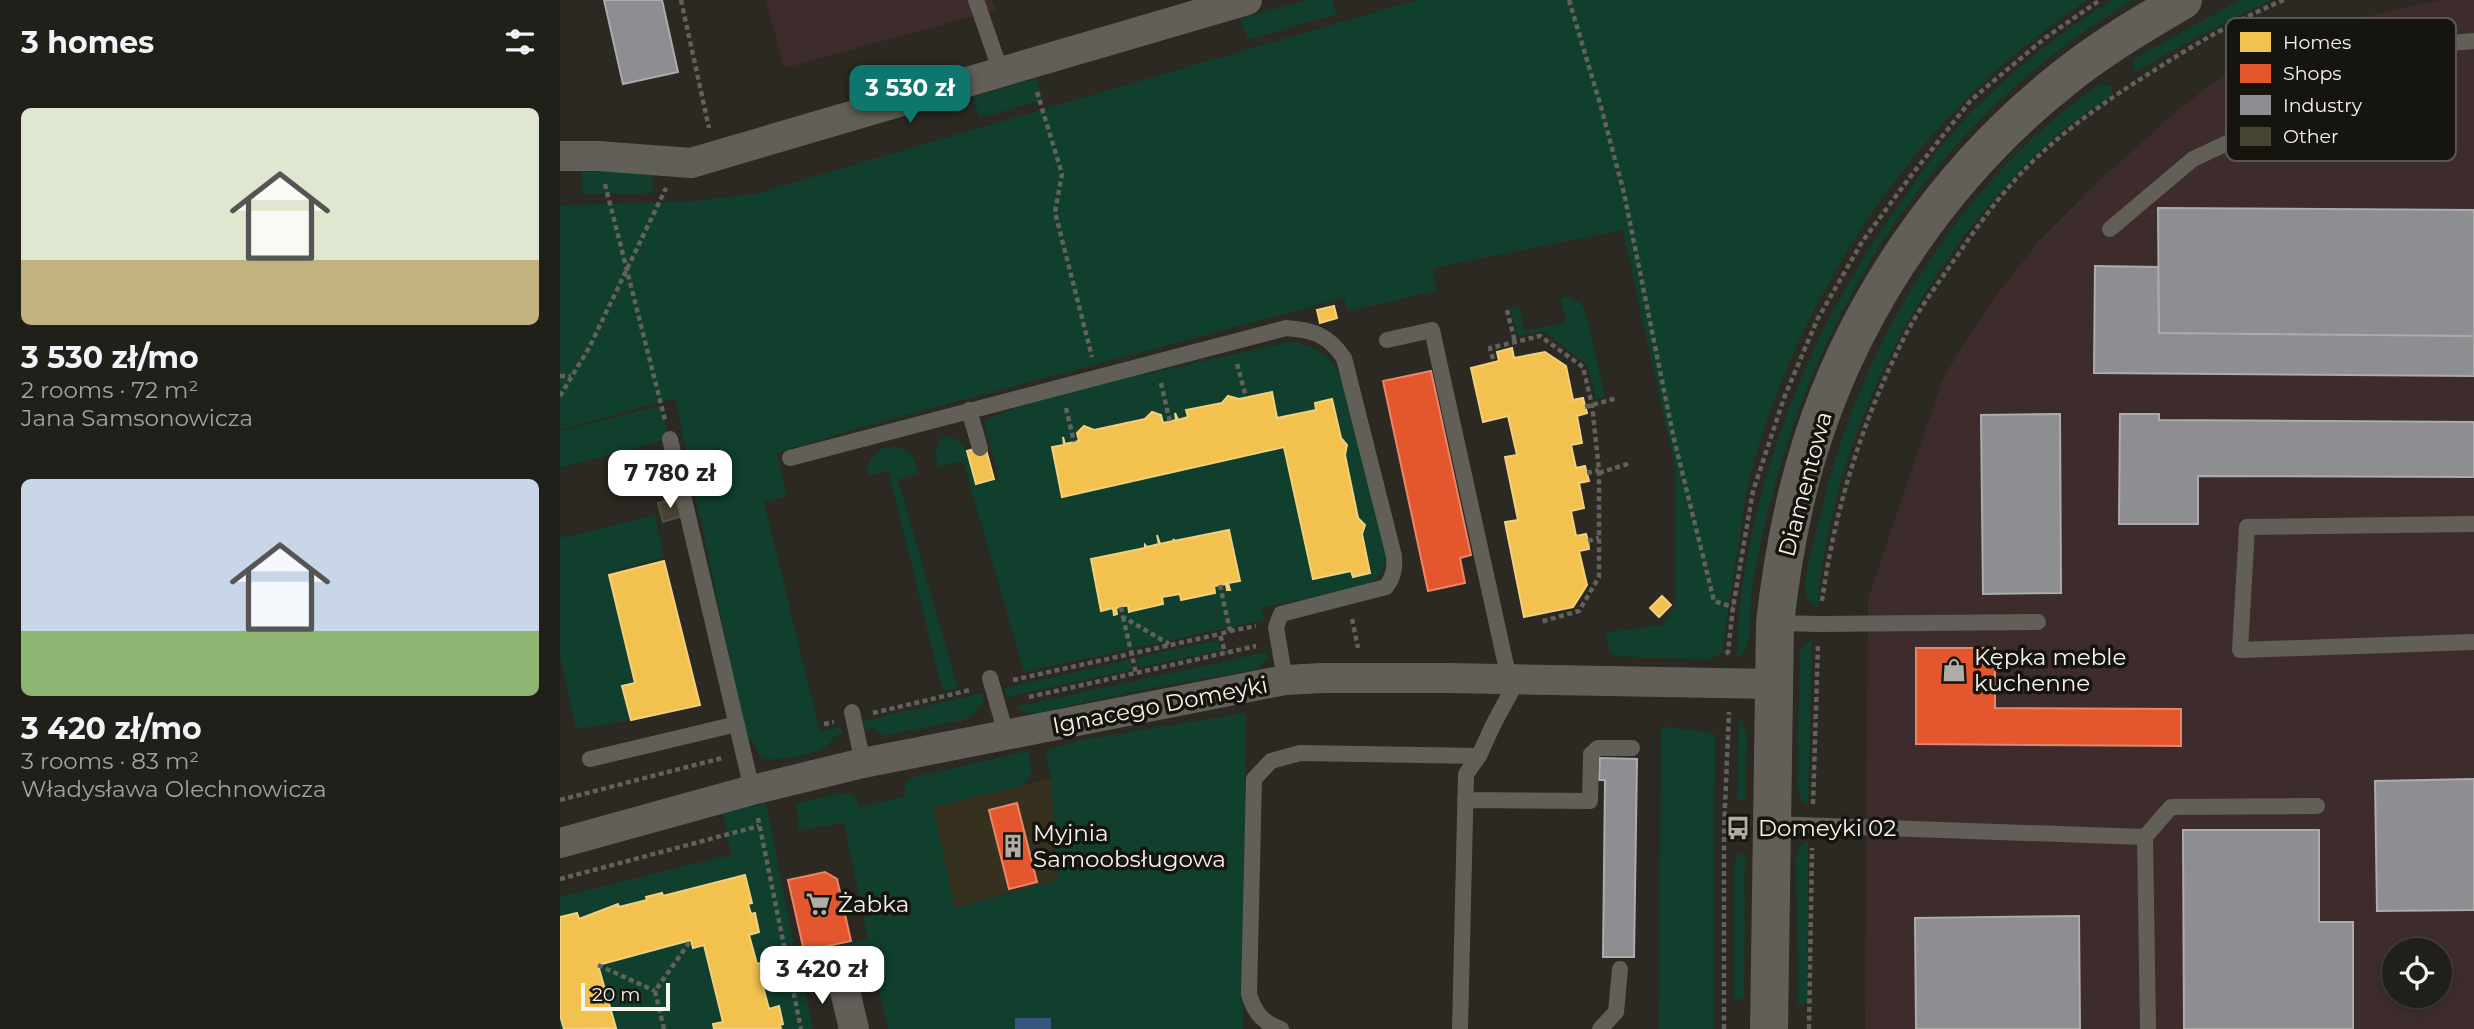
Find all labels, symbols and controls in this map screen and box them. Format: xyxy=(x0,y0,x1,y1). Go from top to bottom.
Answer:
legend xyxy=(2226,18,2456,161)
icon: filters xyxy=(501,23,539,61)
text: 3 homes xyxy=(21,24,154,61)
text: Homes xyxy=(2283,31,2351,54)
text: Shops xyxy=(2283,62,2342,85)
pin: 3 530 zł xyxy=(838,66,982,125)
text: 3 530 zł xyxy=(865,74,955,102)
text: Industry xyxy=(2283,94,2363,117)
text: Other xyxy=(2283,125,2339,148)
icon: home xyxy=(217,153,343,279)
text: 3 530 zł/mo xyxy=(21,339,199,376)
text: 2 rooms · 72 m² xyxy=(21,376,198,404)
text: Jana Samsonowicza xyxy=(21,404,253,432)
street label: Diamentowa xyxy=(1772,408,1838,560)
pin: 7 780 zł xyxy=(598,450,742,510)
text: 7 780 zł xyxy=(624,459,716,487)
icon: home xyxy=(217,524,343,650)
place label: Kępka meble kuchenne xyxy=(1974,643,2126,697)
shop icon: Kępka meble kuchenne xyxy=(1940,656,1968,684)
street label: Ignacego Domeyki xyxy=(1050,670,1270,740)
text: 3 420 zł/mo xyxy=(21,710,202,747)
text: 3 rooms · 83 m² xyxy=(21,747,199,775)
text: Władysława Olechnowicza xyxy=(21,775,327,803)
bus stop icon: Domeyki 02 xyxy=(1724,814,1752,842)
place label: Domeyki 02 xyxy=(1758,814,1896,842)
place label: Myjnia Samoobsługowa xyxy=(1033,819,1226,873)
building icon: Myjnia Samoobsługowa xyxy=(999,832,1027,860)
supermarket icon: Żabka xyxy=(804,890,832,918)
place label: Żabka xyxy=(838,890,909,918)
map controls xyxy=(2382,938,2452,1008)
button: locate xyxy=(2382,938,2452,1008)
pin: 3 420 zł xyxy=(750,946,894,1006)
text: 3 420 zł xyxy=(776,955,868,983)
scale bar xyxy=(581,980,670,1012)
text: 20 m xyxy=(592,983,640,1006)

